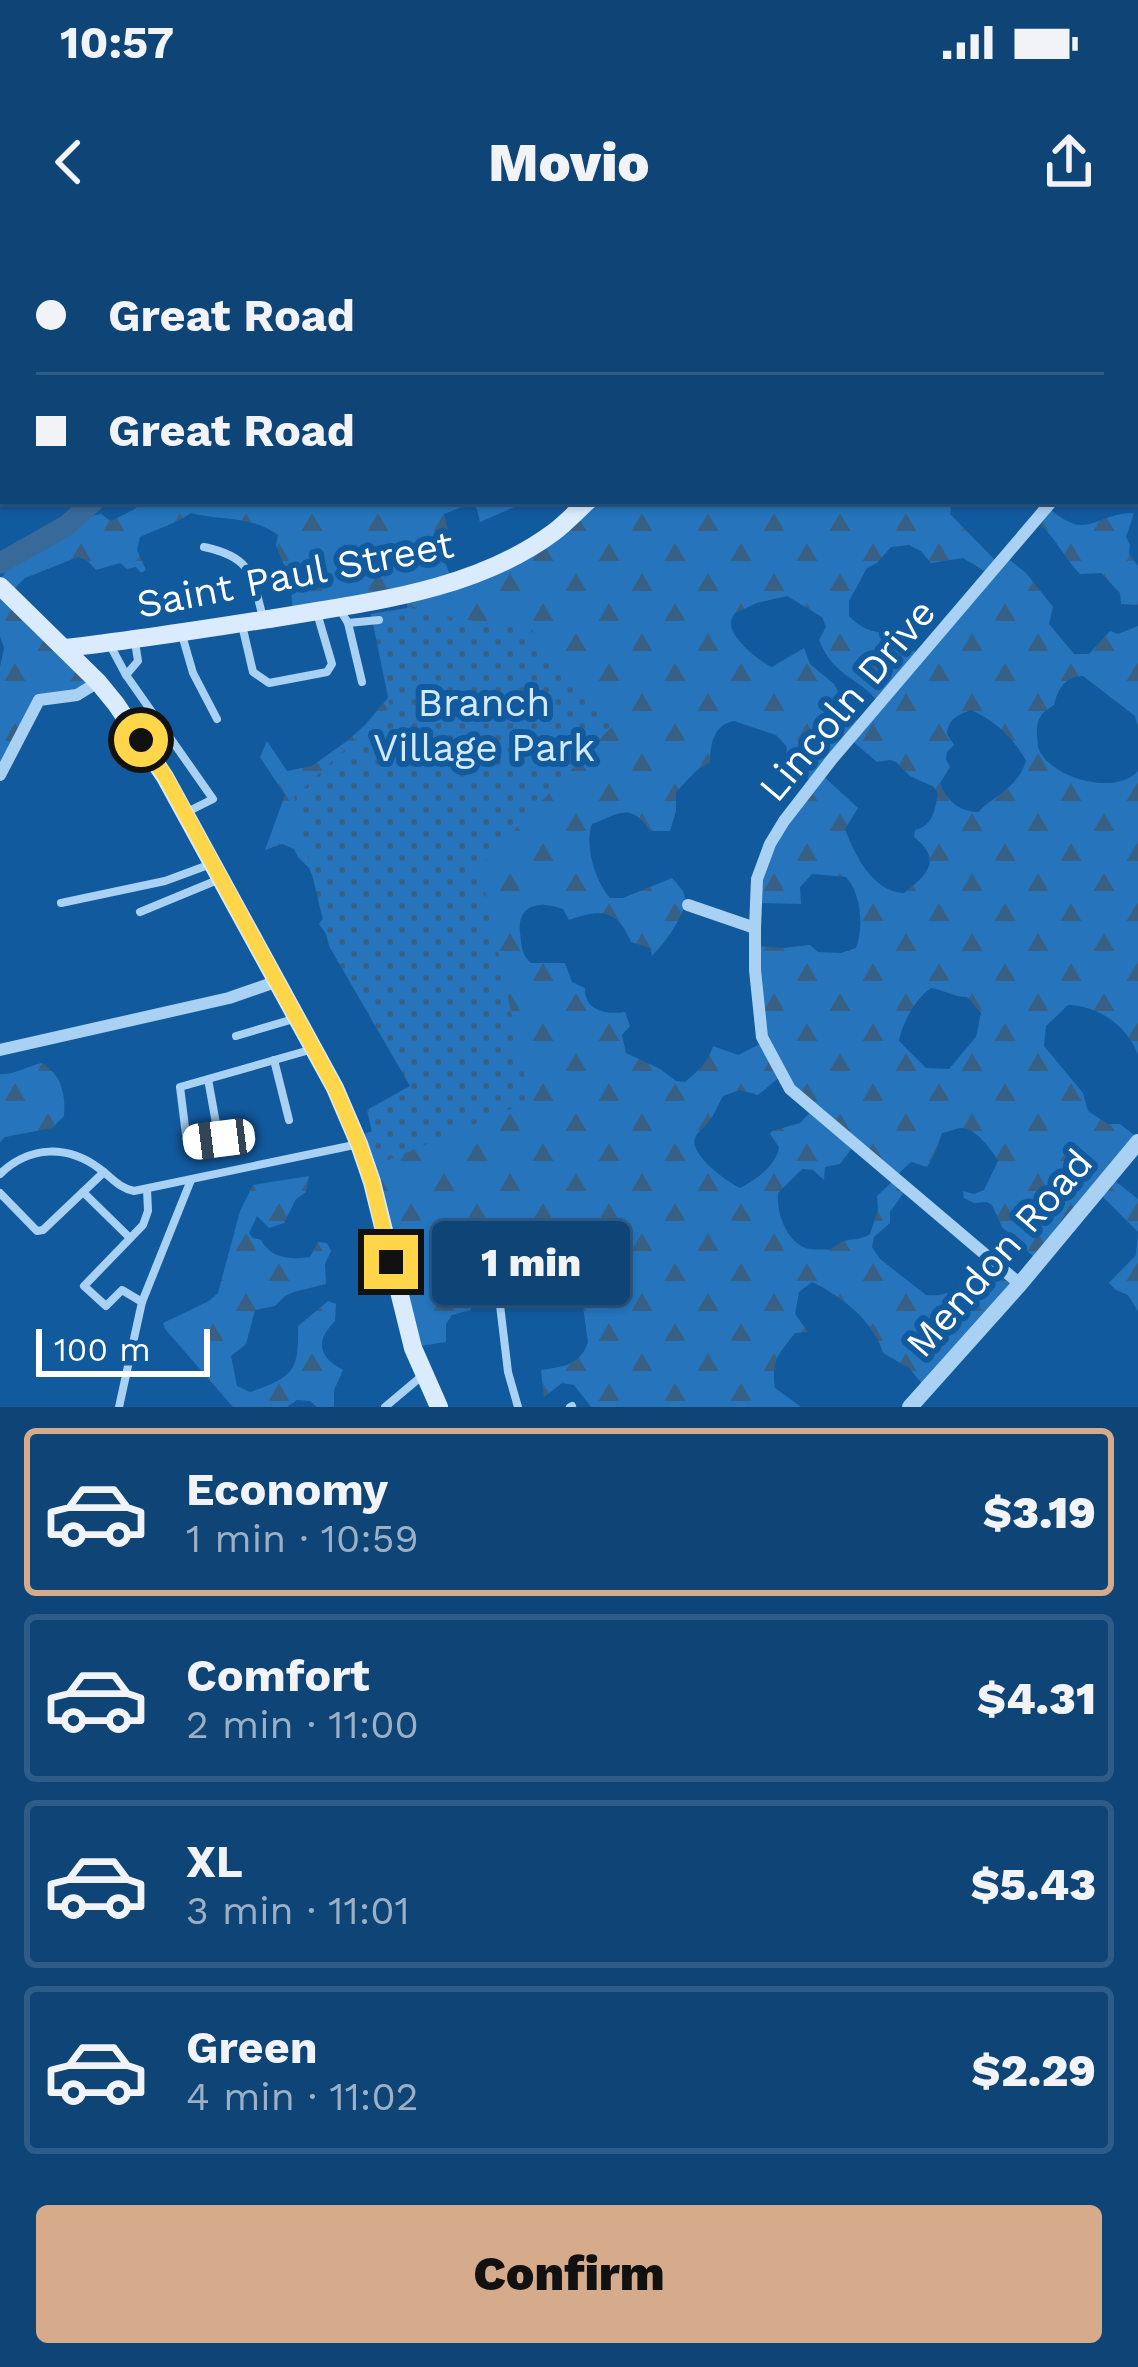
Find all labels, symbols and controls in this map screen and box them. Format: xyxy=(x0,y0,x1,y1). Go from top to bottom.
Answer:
text: 10:57 xyxy=(60,16,174,69)
icon: back xyxy=(36,129,102,195)
icon: share xyxy=(1036,129,1102,195)
text: Movio xyxy=(488,131,650,194)
text: Great Road xyxy=(108,289,355,342)
text: Great Road xyxy=(108,404,355,457)
street label: Saint Paul Street xyxy=(133,521,457,627)
street label: Lincoln Drive xyxy=(750,590,944,810)
park label: Branch Village Park xyxy=(373,680,595,770)
route start xyxy=(114,713,168,767)
car xyxy=(181,1117,257,1161)
street label: Mendon Road xyxy=(897,1140,1101,1366)
callout: 1 min xyxy=(433,1220,631,1304)
route end xyxy=(364,1235,418,1289)
text: 1 min xyxy=(481,1240,581,1285)
scale bar xyxy=(36,1323,210,1376)
text: 100 m xyxy=(54,1330,151,1369)
icon: car xyxy=(42,1458,150,1566)
text: Economy xyxy=(186,1463,388,1516)
text: $3.19 xyxy=(983,1486,1096,1539)
text: 1 min · 10:59 xyxy=(186,1516,419,1561)
icon: car xyxy=(42,1644,150,1752)
text: Comfort xyxy=(186,1649,370,1702)
text: $4.31 xyxy=(977,1672,1096,1725)
text: 2 min · 11:00 xyxy=(186,1702,419,1747)
icon: car xyxy=(42,1830,150,1938)
text: XL xyxy=(186,1835,243,1888)
text: $5.43 xyxy=(971,1858,1096,1911)
text: 3 min · 11:01 xyxy=(186,1888,410,1933)
icon: car xyxy=(42,2016,150,2124)
text: Green xyxy=(186,2021,318,2074)
text: $2.29 xyxy=(972,2044,1096,2097)
text: 4 min · 11:02 xyxy=(186,2074,418,2119)
button: Confirm xyxy=(36,2205,1102,2343)

